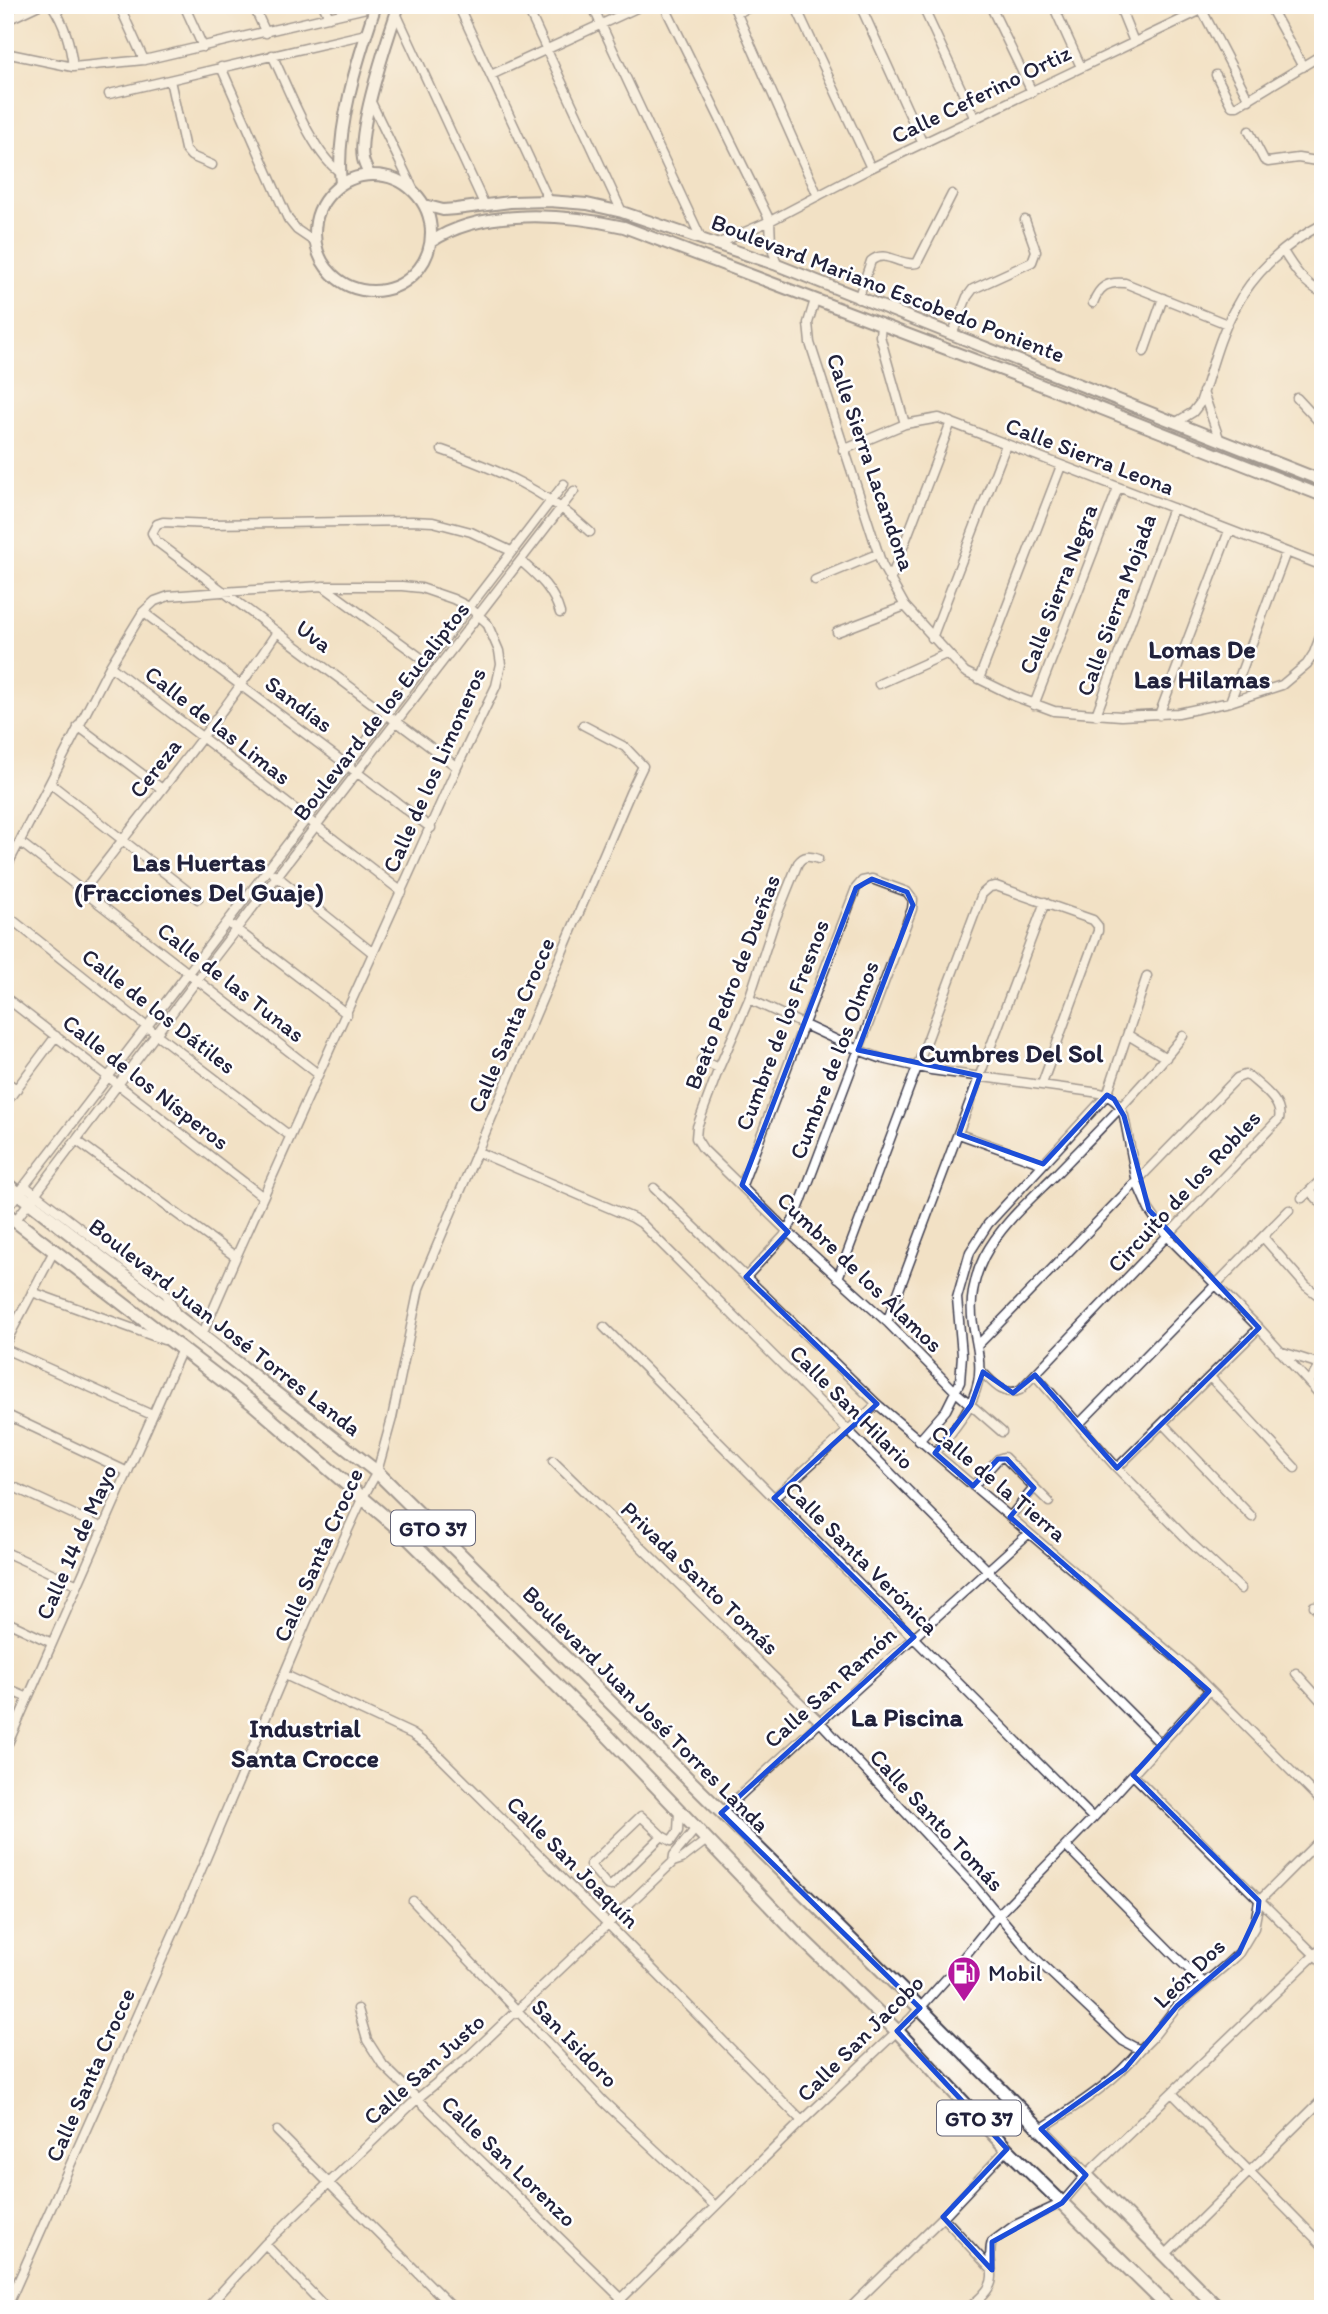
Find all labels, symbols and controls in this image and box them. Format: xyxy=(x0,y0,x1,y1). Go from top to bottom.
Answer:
street label: Calle Ceferino Ortiz xyxy=(887,38,1076,150)
street label: Boulevard Mariano Escobedo Poniente xyxy=(707,207,1069,369)
street label: Calle Sierra Lacandona xyxy=(821,350,921,574)
street label: Calle Sierra Leona xyxy=(1002,411,1178,501)
street label: Calle Sierra Negra xyxy=(1013,500,1103,678)
street label: Calle Sierra Mojada xyxy=(1070,510,1162,700)
street label: Boulevard de los Eucaliptos xyxy=(287,596,475,826)
street label: Uva xyxy=(290,613,338,659)
district label: Lomas De Las Hilamas xyxy=(1134,633,1270,695)
street label: Calle de las Limas xyxy=(139,659,297,791)
street label: Calle de los Limoneros xyxy=(376,663,492,877)
street label: Sandías xyxy=(260,669,338,739)
street label: Cereza xyxy=(123,732,187,803)
district label: Las Huertas (Fracciones Del Guaje) xyxy=(74,846,324,908)
street label: Beato Pedro de Dueñas xyxy=(678,871,786,1093)
street label: Calle de las Tunas xyxy=(152,916,310,1048)
street label: Cumbre de los Fresnos xyxy=(729,916,835,1134)
street label: Calle Santa Crocce xyxy=(462,933,560,1117)
street label: Calle de los Dátiles xyxy=(76,942,242,1080)
street label: Cumbre de los Olmos xyxy=(783,957,885,1163)
street label: Calle de los Nísperos xyxy=(57,1008,235,1156)
district label: Cumbres Del Sol xyxy=(919,1037,1104,1069)
street label: Circuito de los Robles xyxy=(1101,1104,1267,1278)
street label: Cumbre de los Álamos xyxy=(771,1186,949,1358)
street label: Boulevard Juan José Torres Landa xyxy=(83,1212,367,1442)
street label: Calle San Hilario xyxy=(784,1339,920,1475)
street label: Calle de la Tierra xyxy=(926,1418,1072,1548)
street label: Calle 14 de Mayo xyxy=(29,1460,123,1624)
street label: Calle Santa Crocce xyxy=(267,1464,369,1646)
street label: Calle Santa Verónica xyxy=(779,1475,945,1641)
street label: Privada Santo Tomás xyxy=(615,1495,785,1661)
road number: GTO 37 xyxy=(391,1510,475,1546)
street label: Boulevard Juan José Torres Landa xyxy=(517,1580,775,1838)
street label: Calle San Ramón xyxy=(758,1620,902,1754)
district label: La Piscina xyxy=(851,1701,964,1733)
district label: Industrial Santa Crocce xyxy=(231,1712,379,1774)
street label: Calle Santo Tomás xyxy=(864,1743,1010,1897)
street label: Calle San Joaquín xyxy=(501,1790,645,1934)
street label: León Dos xyxy=(1147,1932,1231,2014)
fuel station icon: Mobil xyxy=(945,1954,983,2003)
place label: Mobil xyxy=(988,1959,1043,1987)
street label: Calle San Jacobo xyxy=(791,1969,929,2107)
street label: Calle Santa Crocce xyxy=(39,1984,141,2166)
street label: San Isidoro xyxy=(526,1993,624,2093)
street label: Calle San Justo xyxy=(358,2007,490,2131)
street label: Calle San Lorenzo xyxy=(436,2089,582,2233)
road number: GTO 37 xyxy=(937,2100,1021,2136)

